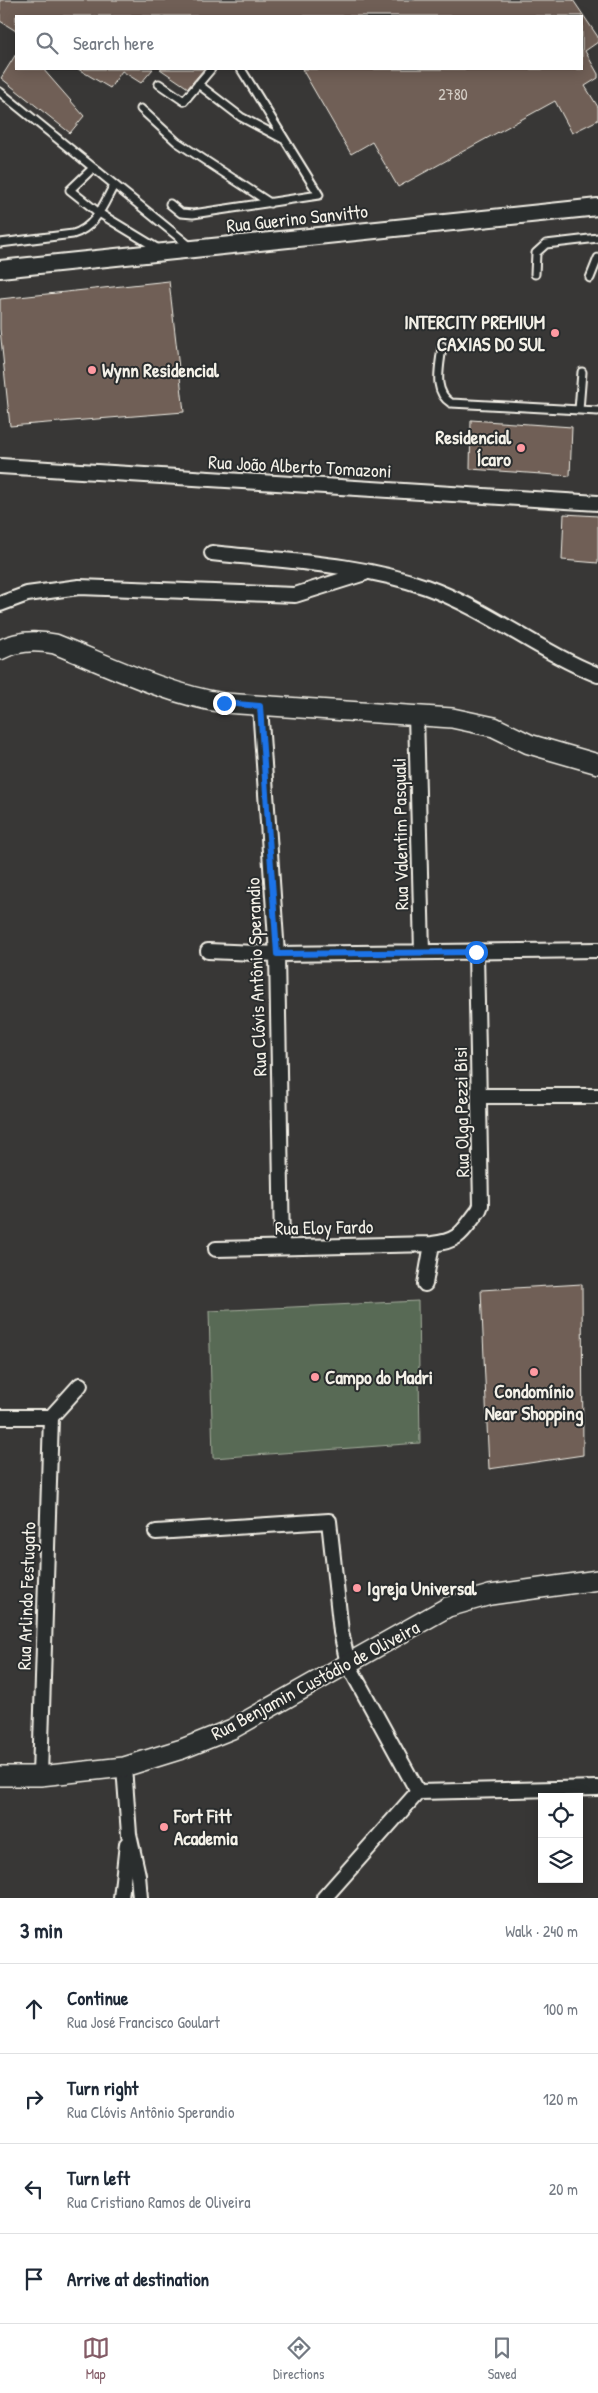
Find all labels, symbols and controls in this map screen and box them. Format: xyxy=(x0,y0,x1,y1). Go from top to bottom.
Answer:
search box xyxy=(15,15,583,70)
icon: search xyxy=(33,29,61,57)
text: Search here xyxy=(73,30,154,56)
house number: 2780 xyxy=(438,83,468,105)
street label: Rua Guerino Sanvitto xyxy=(225,198,369,238)
place label: INTERCITY PREMIUM CAXIAS DO SUL xyxy=(404,309,545,357)
marker: INTERCITY PREMIUM CAXIAS DO SUL xyxy=(549,327,561,339)
place label: Wynn Residencial xyxy=(102,357,220,384)
marker: Wynn Residencial xyxy=(86,364,98,376)
place label: Residencial Ícaro xyxy=(436,424,512,472)
marker: Residencial Ícaro xyxy=(515,442,527,454)
street label: Rua João Alberto Tomazoni xyxy=(208,448,392,484)
route end xyxy=(213,692,236,715)
street label: Rua Valentim Pasquali xyxy=(386,758,414,910)
street label: Rua Clóvis Antônio Sperandio xyxy=(240,877,272,1077)
route start xyxy=(465,941,488,964)
street label: Rua Olga Pezzi Bisi xyxy=(447,1046,475,1178)
street label: Rua Eloy Fardo xyxy=(275,1213,374,1241)
place label: Campo do Madri xyxy=(325,1364,433,1391)
marker: Condomínio Near Shopping xyxy=(528,1366,540,1378)
marker: Campo do Madri xyxy=(309,1371,321,1383)
place label: Condomínio Near Shopping xyxy=(485,1378,584,1427)
street label: Rua Arlindo Festugato xyxy=(10,1521,42,1671)
place label: Igreja Universal xyxy=(367,1575,478,1602)
marker: Igreja Universal xyxy=(351,1582,363,1594)
street label: Rua Benjamin Custódio de Oliveira xyxy=(206,1614,424,1746)
map controls xyxy=(538,1793,583,1883)
button: locate xyxy=(538,1793,583,1838)
place label: Fort Fitt Academia xyxy=(173,1803,238,1851)
marker: Fort Fitt Academia xyxy=(158,1821,170,1833)
button: layers xyxy=(538,1838,583,1883)
text: 3 min xyxy=(20,1916,63,1945)
text: Walk · 240 m xyxy=(505,1920,578,1942)
text: Continue xyxy=(67,1985,128,2011)
icon: ahead xyxy=(20,1995,48,2023)
text: 100 m xyxy=(543,1998,578,2020)
text: Rua José Francisco Goulart xyxy=(67,2011,220,2033)
text: Turn right xyxy=(67,2075,138,2101)
icon: right xyxy=(20,2085,48,2113)
text: 120 m xyxy=(543,2088,578,2110)
text: Rua Clóvis Antônio Sperandio xyxy=(67,2101,234,2123)
text: Turn left xyxy=(67,2165,130,2191)
icon: left xyxy=(20,2175,48,2203)
text: 20 m xyxy=(549,2178,578,2200)
text: Rua Cristiano Ramos de Oliveira xyxy=(67,2191,251,2213)
icon: arrive xyxy=(20,2265,48,2293)
text: Arrive at destination xyxy=(67,2266,209,2292)
tab: Map xyxy=(82,2334,110,2383)
tab: Directions xyxy=(273,2334,324,2383)
tab: Saved xyxy=(488,2334,516,2383)

